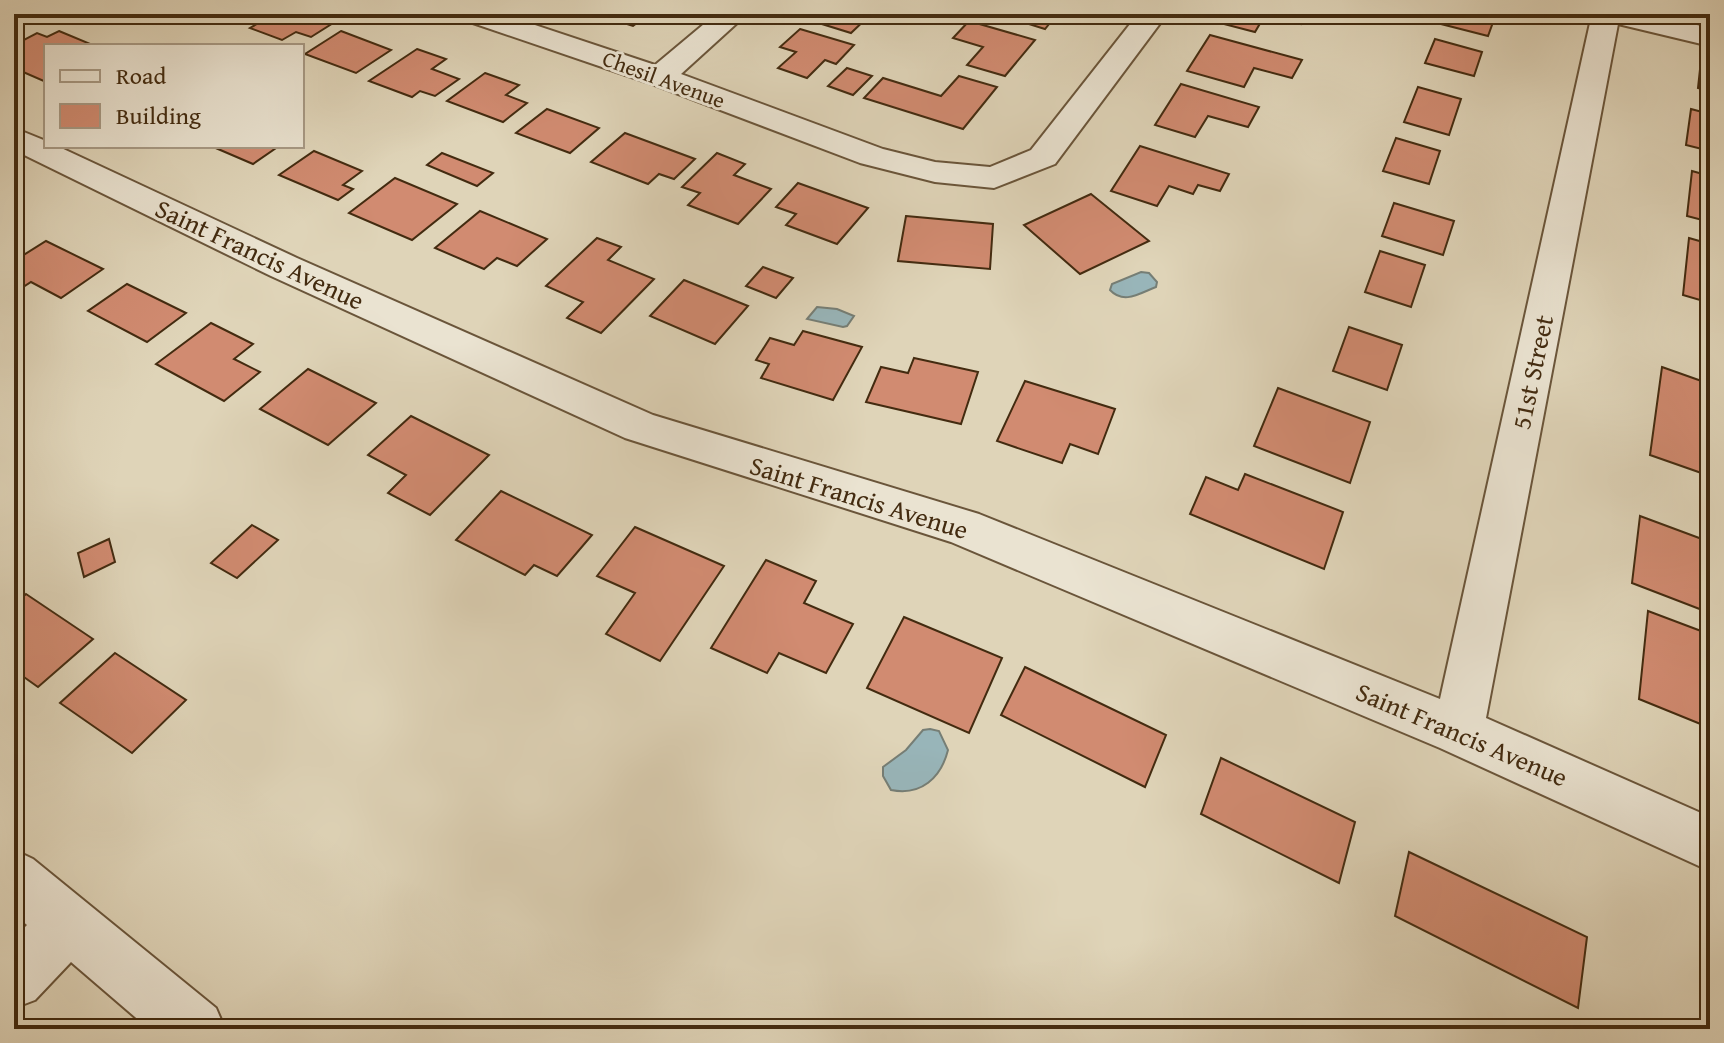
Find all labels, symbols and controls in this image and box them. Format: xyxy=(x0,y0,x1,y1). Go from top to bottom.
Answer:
street label: Chesil Avenue xyxy=(598,42,730,116)
legend xyxy=(44,44,304,148)
text: Road xyxy=(116,58,166,93)
text: Building xyxy=(116,98,201,133)
street label: Saint Francis Avenue xyxy=(149,188,371,320)
street label: 51st Street xyxy=(1501,311,1563,433)
street label: Saint Francis Avenue xyxy=(745,445,973,549)
street label: Saint Francis Avenue xyxy=(1350,672,1574,796)

